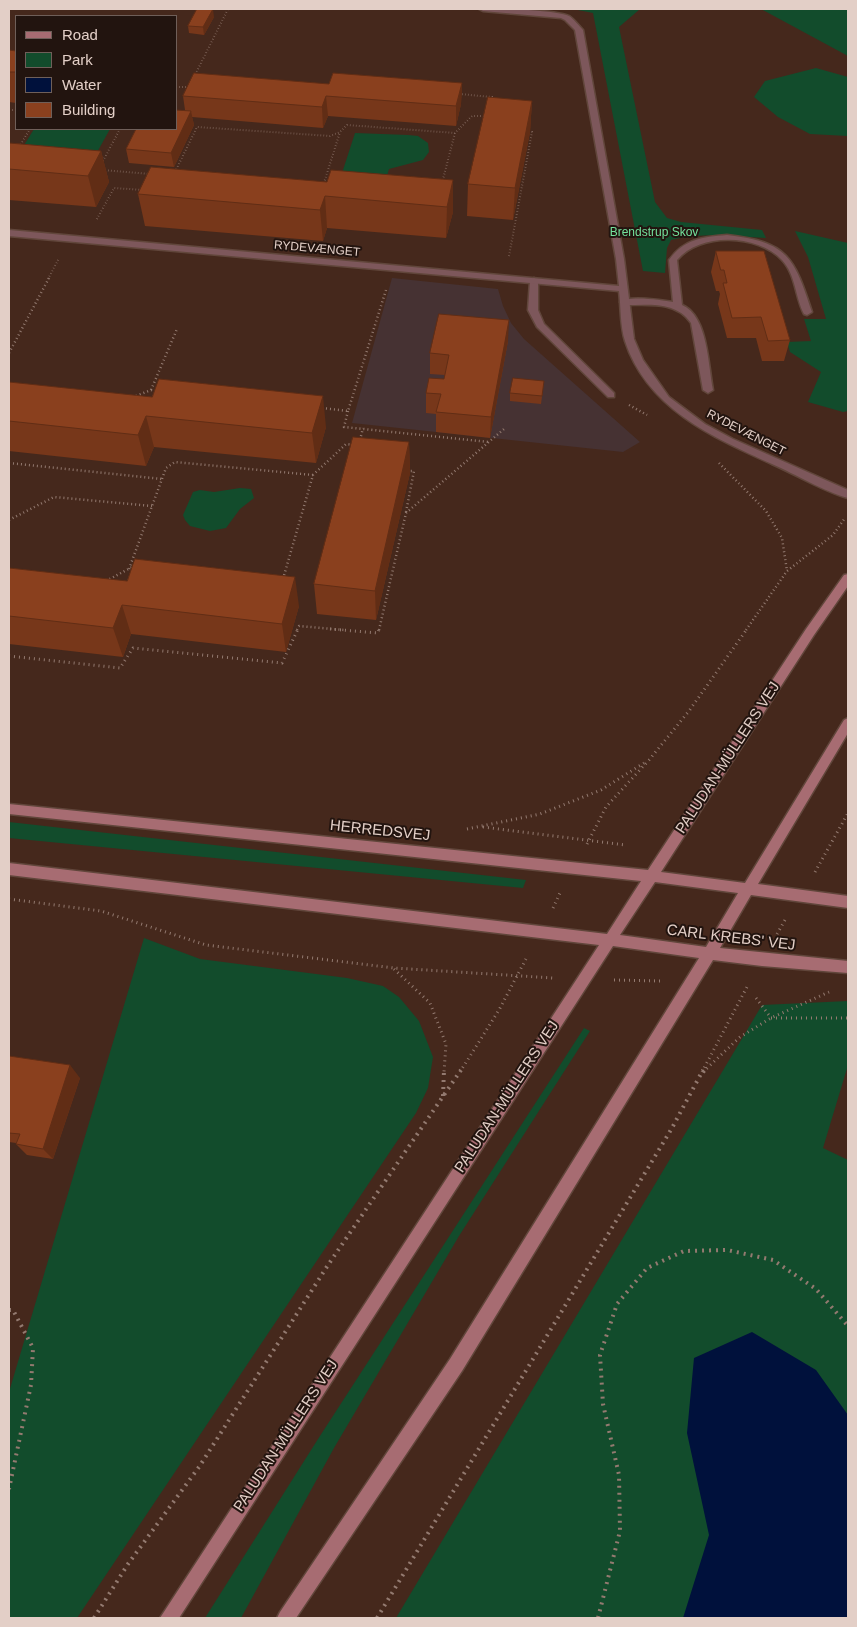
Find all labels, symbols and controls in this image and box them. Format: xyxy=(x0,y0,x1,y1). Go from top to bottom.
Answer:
legend xyxy=(15,15,178,130)
text: Road xyxy=(62,26,98,43)
text: Park xyxy=(62,51,93,68)
text: Water xyxy=(62,76,101,93)
text: Building xyxy=(62,101,115,118)
park label: Brendstrup Skov xyxy=(610,226,698,240)
street label: RYDEVÆNGET xyxy=(273,238,361,260)
street label: RYDEVÆNGET xyxy=(704,407,788,459)
street label: PALUDAN-MÜLLERS VEJ xyxy=(672,679,784,837)
street label: HERREDSVEJ xyxy=(329,817,431,845)
street label: CARL KREBS' VEJ xyxy=(666,921,796,955)
street label: PALUDAN-MÜLLERS VEJ xyxy=(451,1018,563,1176)
street label: PALUDAN-MÜLLERS VEJ xyxy=(230,1357,342,1515)

